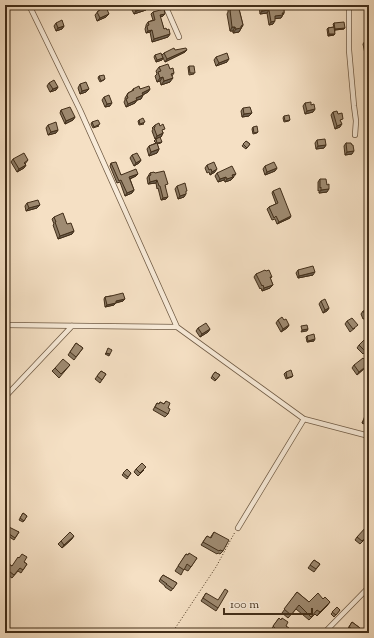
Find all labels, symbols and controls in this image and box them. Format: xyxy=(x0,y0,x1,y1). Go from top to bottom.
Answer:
scale bar xyxy=(224,590,312,616)
text: 100 m xyxy=(230,596,259,614)

